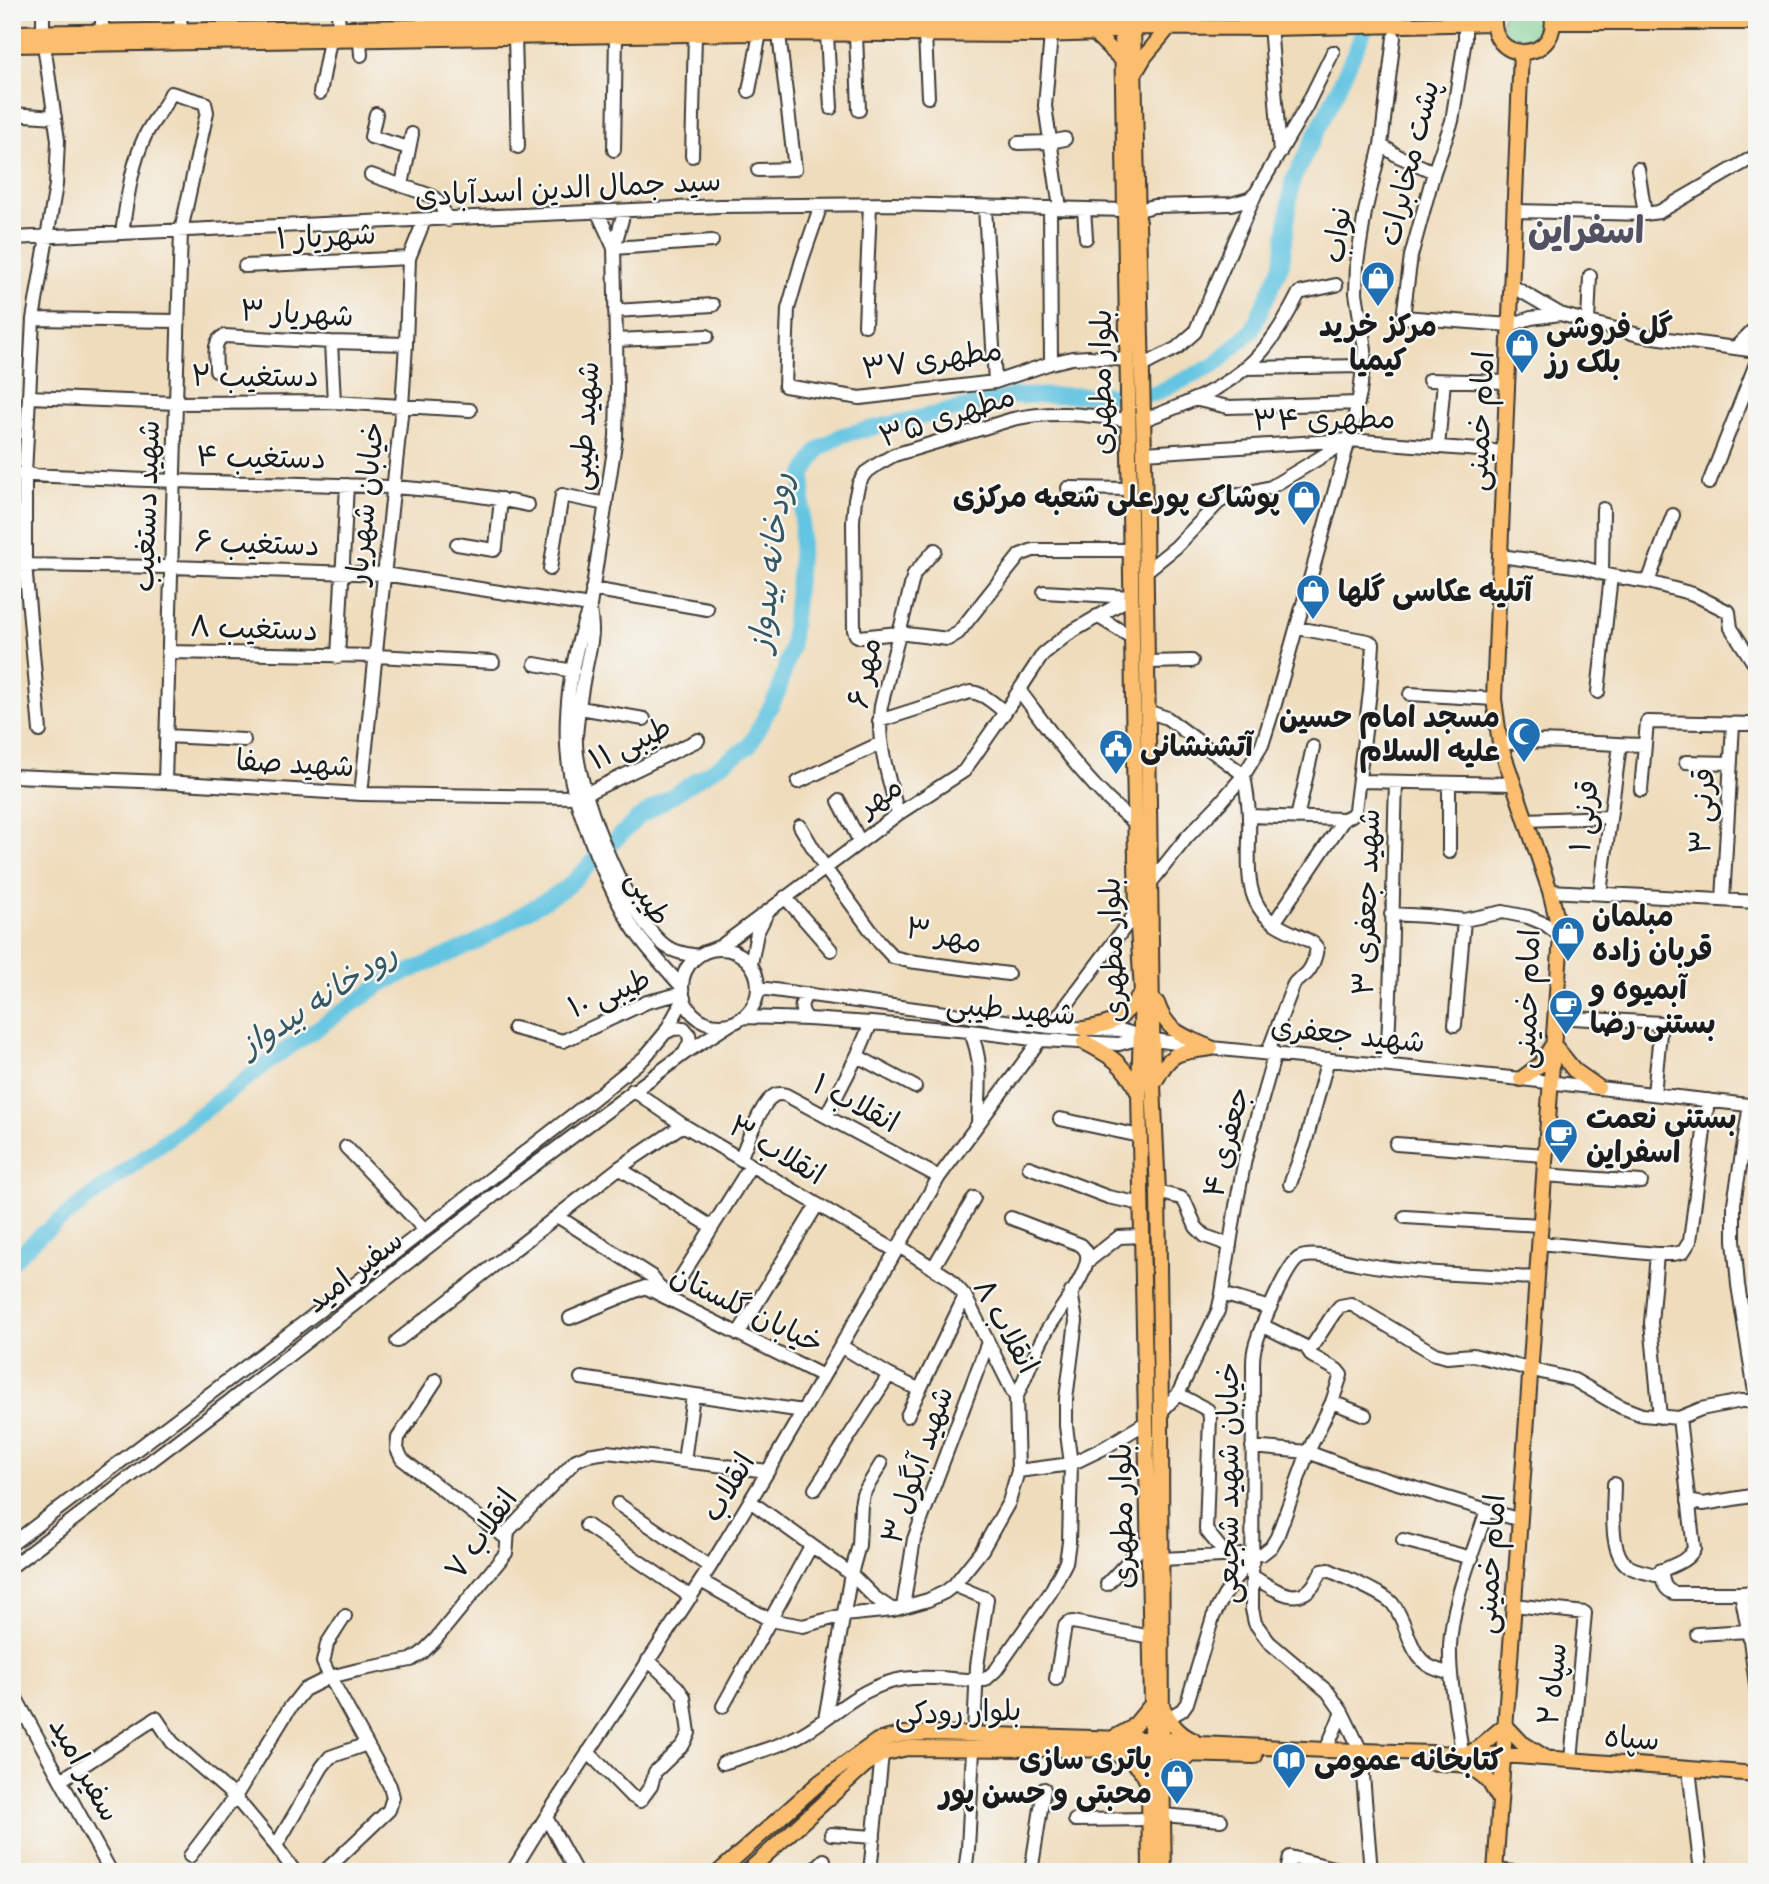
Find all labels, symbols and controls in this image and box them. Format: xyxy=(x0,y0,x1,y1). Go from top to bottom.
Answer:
street label: پشت مخابرات xyxy=(1370,76,1448,250)
street label: سید جمال الدین اسدآبادی xyxy=(414,161,722,215)
street label: نواب xyxy=(1314,205,1360,265)
district label: اسفراین xyxy=(1528,207,1644,254)
street label: شهریار ۱ xyxy=(275,214,377,258)
shop icon: مرکز خرید کیمیا xyxy=(1359,259,1397,308)
street label: شهریار ۳ xyxy=(239,291,355,335)
place label: مرکز خرید کیمیا xyxy=(1319,307,1437,379)
street label: بلوار مطهری xyxy=(1082,309,1120,455)
place label: گل فروشی بلک رز xyxy=(1543,309,1674,381)
shop icon: گل فروشی بلک رز xyxy=(1503,326,1541,375)
street label: مطهری ۳۷ xyxy=(860,330,1004,388)
street label: امام خمینی xyxy=(1457,350,1506,492)
street label: دستغیب ۲ xyxy=(191,357,319,395)
street label: شهید طیبی xyxy=(561,360,607,492)
street label: مطهری ۳۵ xyxy=(874,376,1020,456)
street label: مطهری ۳۴ xyxy=(1252,399,1396,439)
street label: شهید دستغیب xyxy=(124,419,168,593)
street label: خیابان شهریار xyxy=(337,420,392,589)
street label: دستغیب ۴ xyxy=(196,437,326,477)
water label: رودخانه بیدواز xyxy=(739,470,802,658)
place label: پوشاک پورعلی شعبه مرکزی xyxy=(953,478,1280,516)
shop icon: پوشاک پورعلی شعبه مرکزی xyxy=(1285,478,1323,527)
street label: دستغیب ۶ xyxy=(194,522,320,564)
shop icon: آتلیه عکاسی گلها xyxy=(1294,572,1332,621)
place label: آتلیه عکاسی گلها xyxy=(1338,572,1534,610)
street label: دستغیب ۸ xyxy=(189,607,319,649)
street label: مهر ۶ xyxy=(839,634,889,712)
place label: مسجد امام حسین علیه السلام xyxy=(1279,698,1500,773)
street label: طیبی ۱۱ xyxy=(583,707,677,779)
mosque icon: مسجد امام حسین علیه السلام xyxy=(1505,715,1543,764)
public building icon: آتشنشانی xyxy=(1097,727,1135,776)
place label: آتشنشانی xyxy=(1140,727,1255,765)
street label: شهید صفا xyxy=(235,741,355,785)
street label: مهر xyxy=(848,767,910,826)
street label: قرنی ۳ xyxy=(1681,767,1723,855)
street label: قرنی ۱ xyxy=(1561,778,1607,854)
street label: شهید جعفری ۳ xyxy=(1344,808,1388,996)
street label: طیبی xyxy=(618,863,680,933)
street label: بلوار مطهری xyxy=(1090,876,1134,1024)
place label: مبلمان قربان زاده xyxy=(1592,897,1713,969)
street label: مهر ۳ xyxy=(902,908,986,962)
shop icon: مبلمان قربان زاده xyxy=(1549,914,1587,963)
street label: امام خمینی xyxy=(1506,928,1551,1070)
water label: رودخانه بیدواز xyxy=(228,933,405,1068)
street label: طیبی ۱۰ xyxy=(562,959,656,1027)
place label: آبمیوه و بستنی رضا xyxy=(1588,970,1716,1042)
street label: شهید طیبی xyxy=(945,984,1077,1034)
cafe icon: آبمیوه و بستنی رضا xyxy=(1547,987,1585,1036)
street label: شهید جعفری xyxy=(1269,1007,1427,1061)
street label: انقلاب ۱ xyxy=(806,1065,906,1141)
street label: جعفری ۴ xyxy=(1194,1083,1258,1201)
place label: بستنی نعمت اسفراین xyxy=(1586,1099,1737,1171)
street label: انقلاب ۳ xyxy=(722,1106,832,1194)
cafe icon: بستنی نعمت اسفراین xyxy=(1542,1116,1580,1165)
street label: سفیر امید xyxy=(297,1221,411,1321)
street label: خیابان گلستان xyxy=(664,1256,830,1362)
street label: انقلاب ۸ xyxy=(965,1272,1047,1380)
street label: خیابان شهید شجیعی xyxy=(1209,1362,1247,1604)
street label: شهید آبگول ۳ xyxy=(872,1381,962,1549)
street label: بلوار مطهری xyxy=(1102,1443,1142,1589)
street label: انقلاب xyxy=(693,1445,763,1529)
street label: انقلاب ۷ xyxy=(436,1481,526,1587)
street label: امام خمینی xyxy=(1466,1493,1517,1636)
street label: سپاه ۲ xyxy=(1529,1641,1575,1727)
street label: بلوار رودکی xyxy=(894,1691,1022,1733)
street label: سفیر امید xyxy=(41,1710,129,1828)
street label: سپاه xyxy=(1603,1717,1661,1759)
place label: باتری سازی محبتی و حسن پور xyxy=(937,1740,1152,1812)
library icon: کتابخانه عمومی xyxy=(1270,1741,1308,1790)
place label: کتابخانه عمومی xyxy=(1314,1741,1504,1779)
shop icon: باتری سازی محبتی و حسن پور xyxy=(1158,1757,1196,1806)

